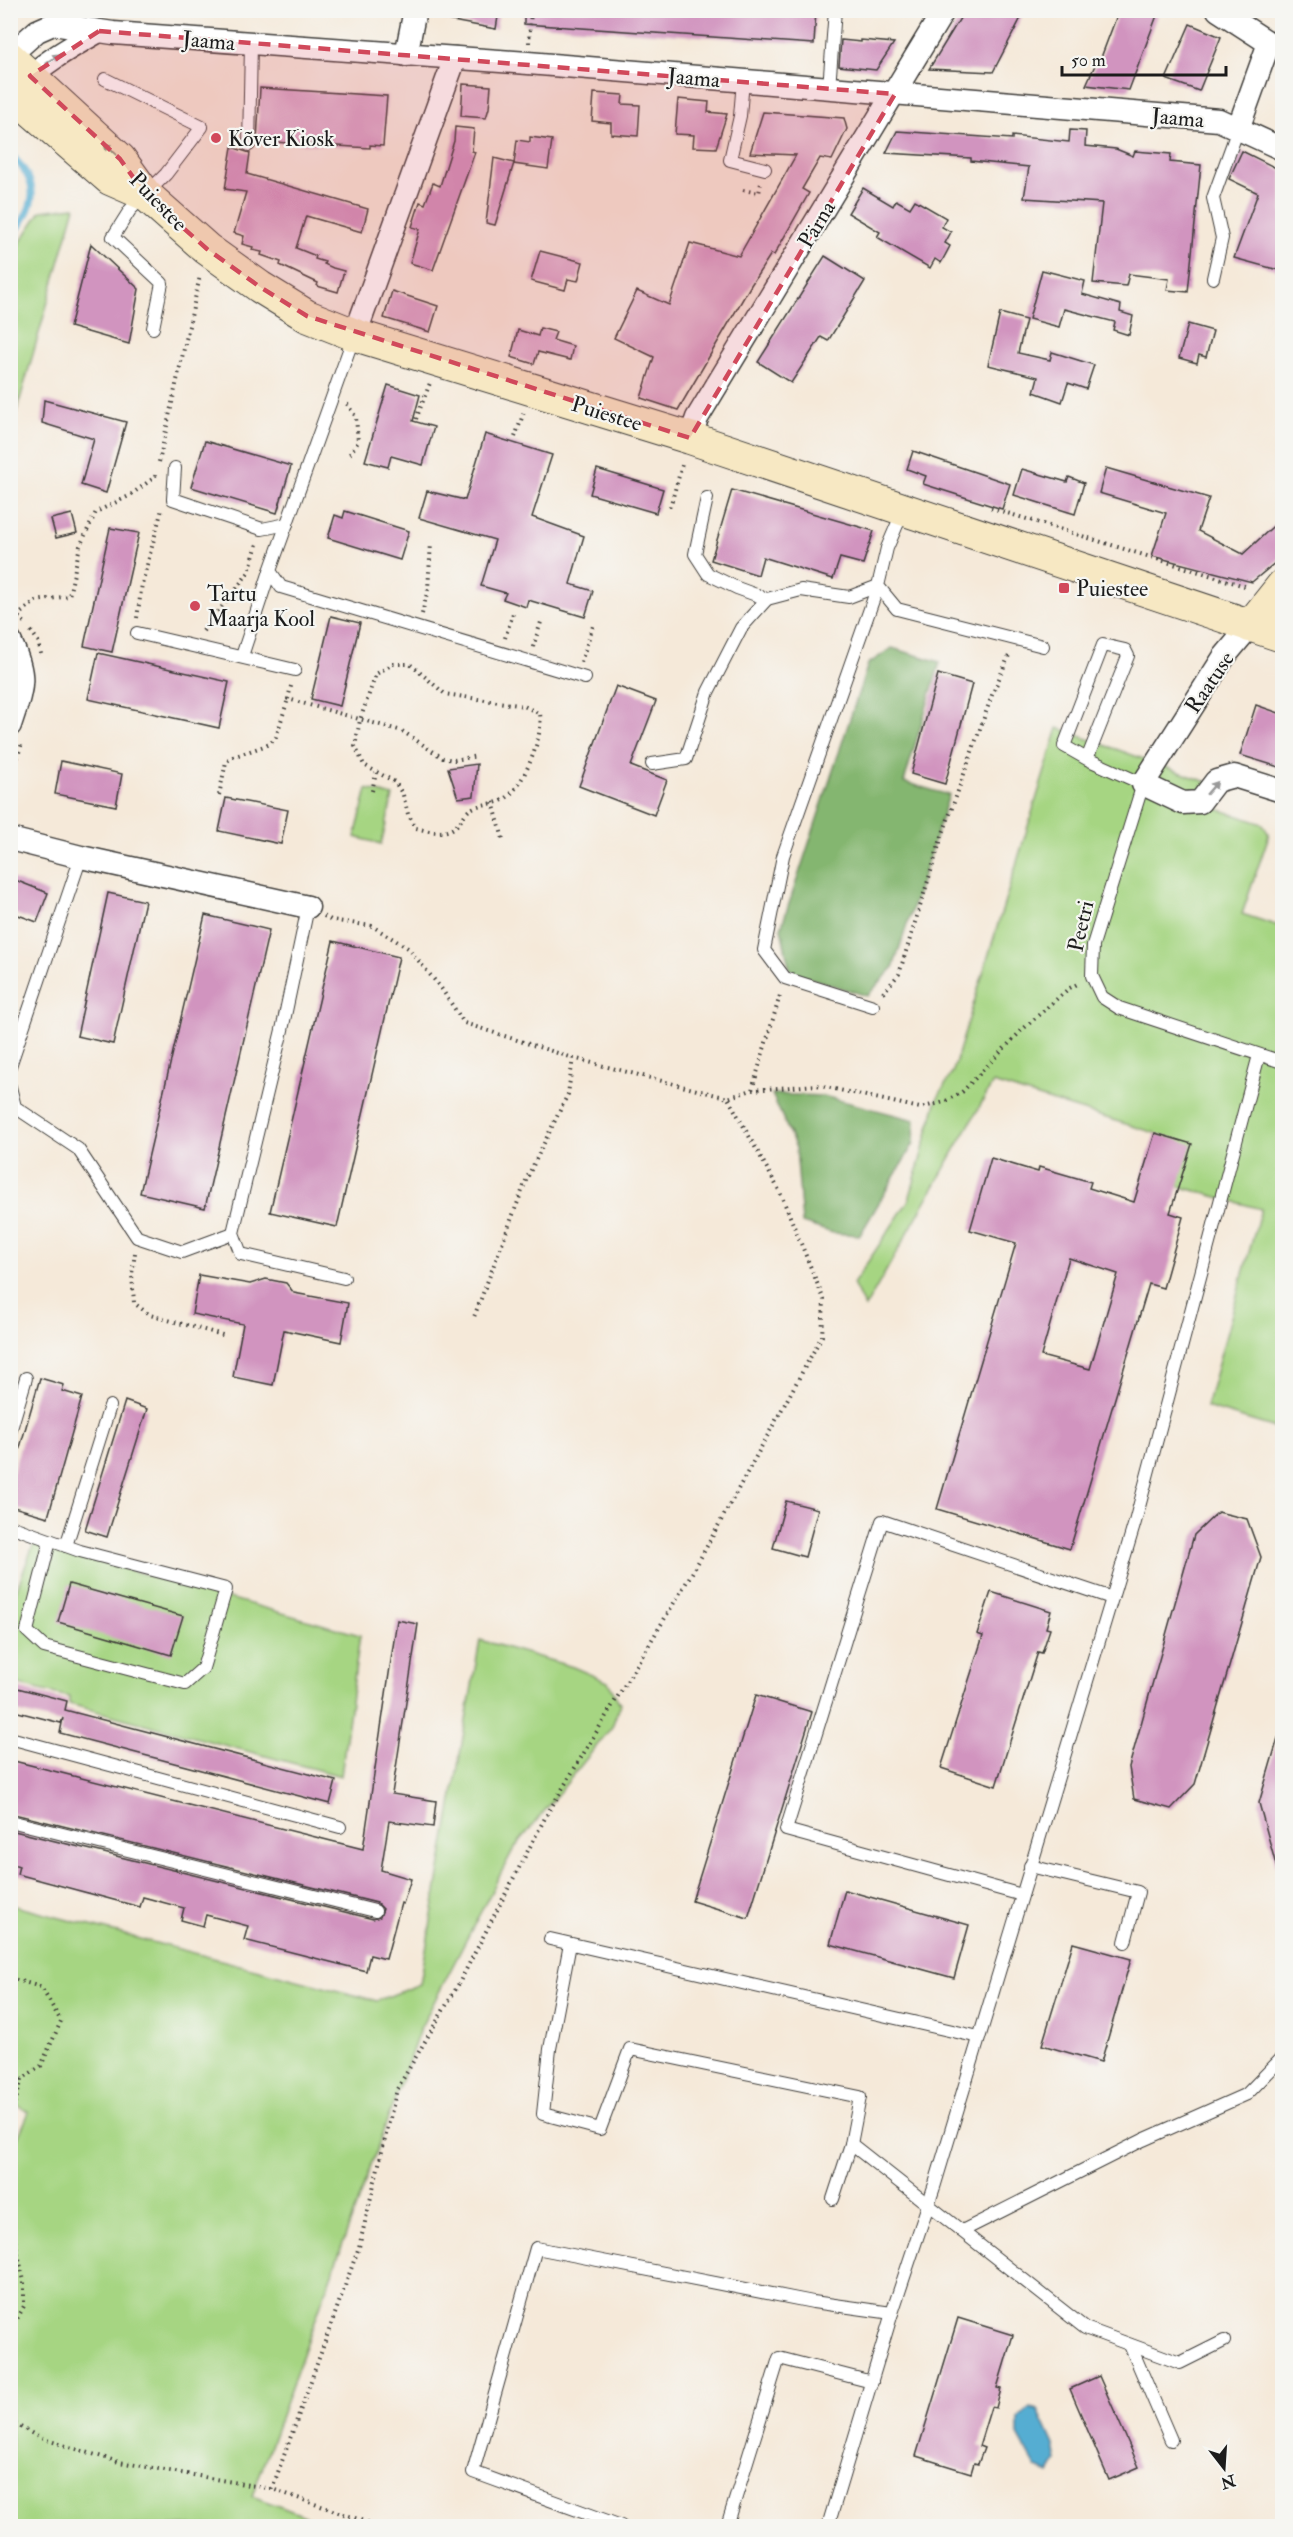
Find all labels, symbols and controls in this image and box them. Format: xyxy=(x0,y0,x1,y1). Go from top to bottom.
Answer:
street label: Jaama xyxy=(180,25,237,57)
scale bar xyxy=(1062,39,1226,77)
text: 50 m xyxy=(1071,49,1106,72)
one-way arrow xyxy=(45,53,61,65)
street label: Jaama xyxy=(665,62,722,94)
street label: Jaama xyxy=(1149,102,1206,134)
place label: Kõver Kiosk xyxy=(228,125,335,153)
marker: Kõver Kiosk xyxy=(209,131,223,145)
one-way arrow xyxy=(102,142,117,156)
street label: Puiestee xyxy=(123,166,193,237)
street label: Pärna xyxy=(792,195,842,253)
street label: Puiestee xyxy=(568,390,645,438)
place label: Puiestee xyxy=(1076,575,1148,603)
place label: Tartu Maarja Kool xyxy=(207,580,315,633)
marker: Puiestee xyxy=(1057,581,1071,595)
marker: Tartu Maarja Kool xyxy=(188,599,202,613)
street label: Raatuse xyxy=(1179,646,1241,719)
one-way arrow xyxy=(1205,780,1218,796)
street label: Peetri xyxy=(1061,898,1100,955)
north arrow xyxy=(1194,2438,1254,2498)
text: N xyxy=(1218,2469,1239,2493)

